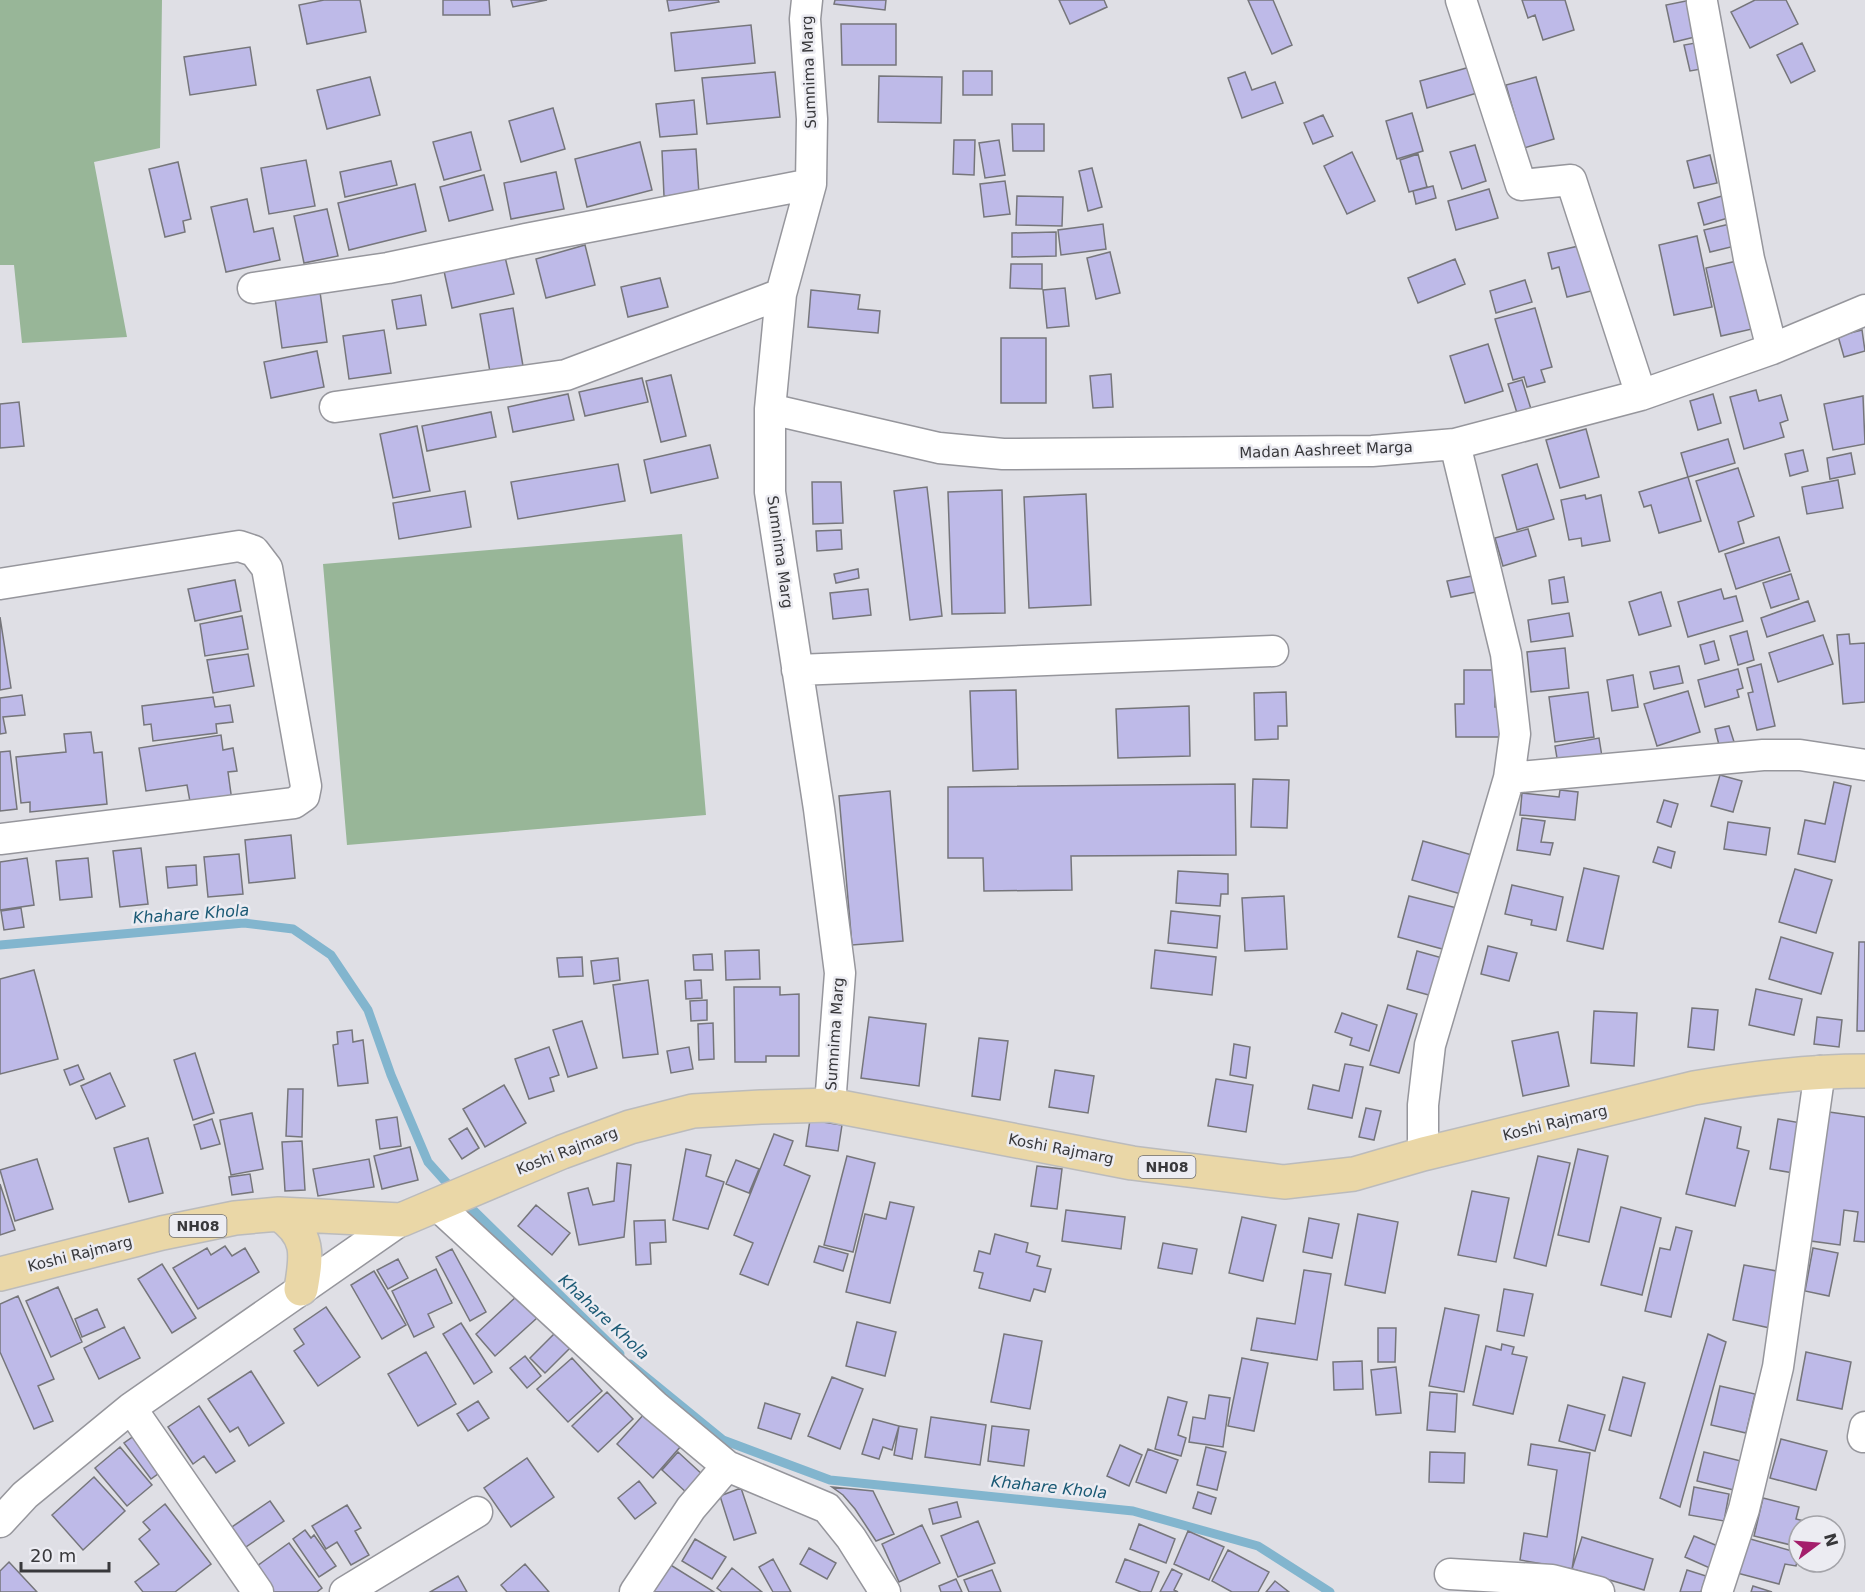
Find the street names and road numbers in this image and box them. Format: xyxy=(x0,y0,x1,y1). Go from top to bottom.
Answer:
street label: Sumnima Marg xyxy=(798,15,820,129)
street label: Madan Aashreet Marga xyxy=(1239,438,1413,462)
street label: Sumnima Marg xyxy=(763,495,797,609)
street label: Sumnima Marg xyxy=(822,977,848,1091)
street label: Koshi Rajmarg xyxy=(1501,1101,1609,1145)
street label: Koshi Rajmarg xyxy=(514,1123,620,1179)
street label: Koshi Rajmarg xyxy=(1007,1130,1115,1168)
road number: NH08 xyxy=(1138,1156,1196,1178)
road number: NH08 xyxy=(170,1215,226,1237)
street label: Koshi Rajmarg xyxy=(26,1232,134,1276)

